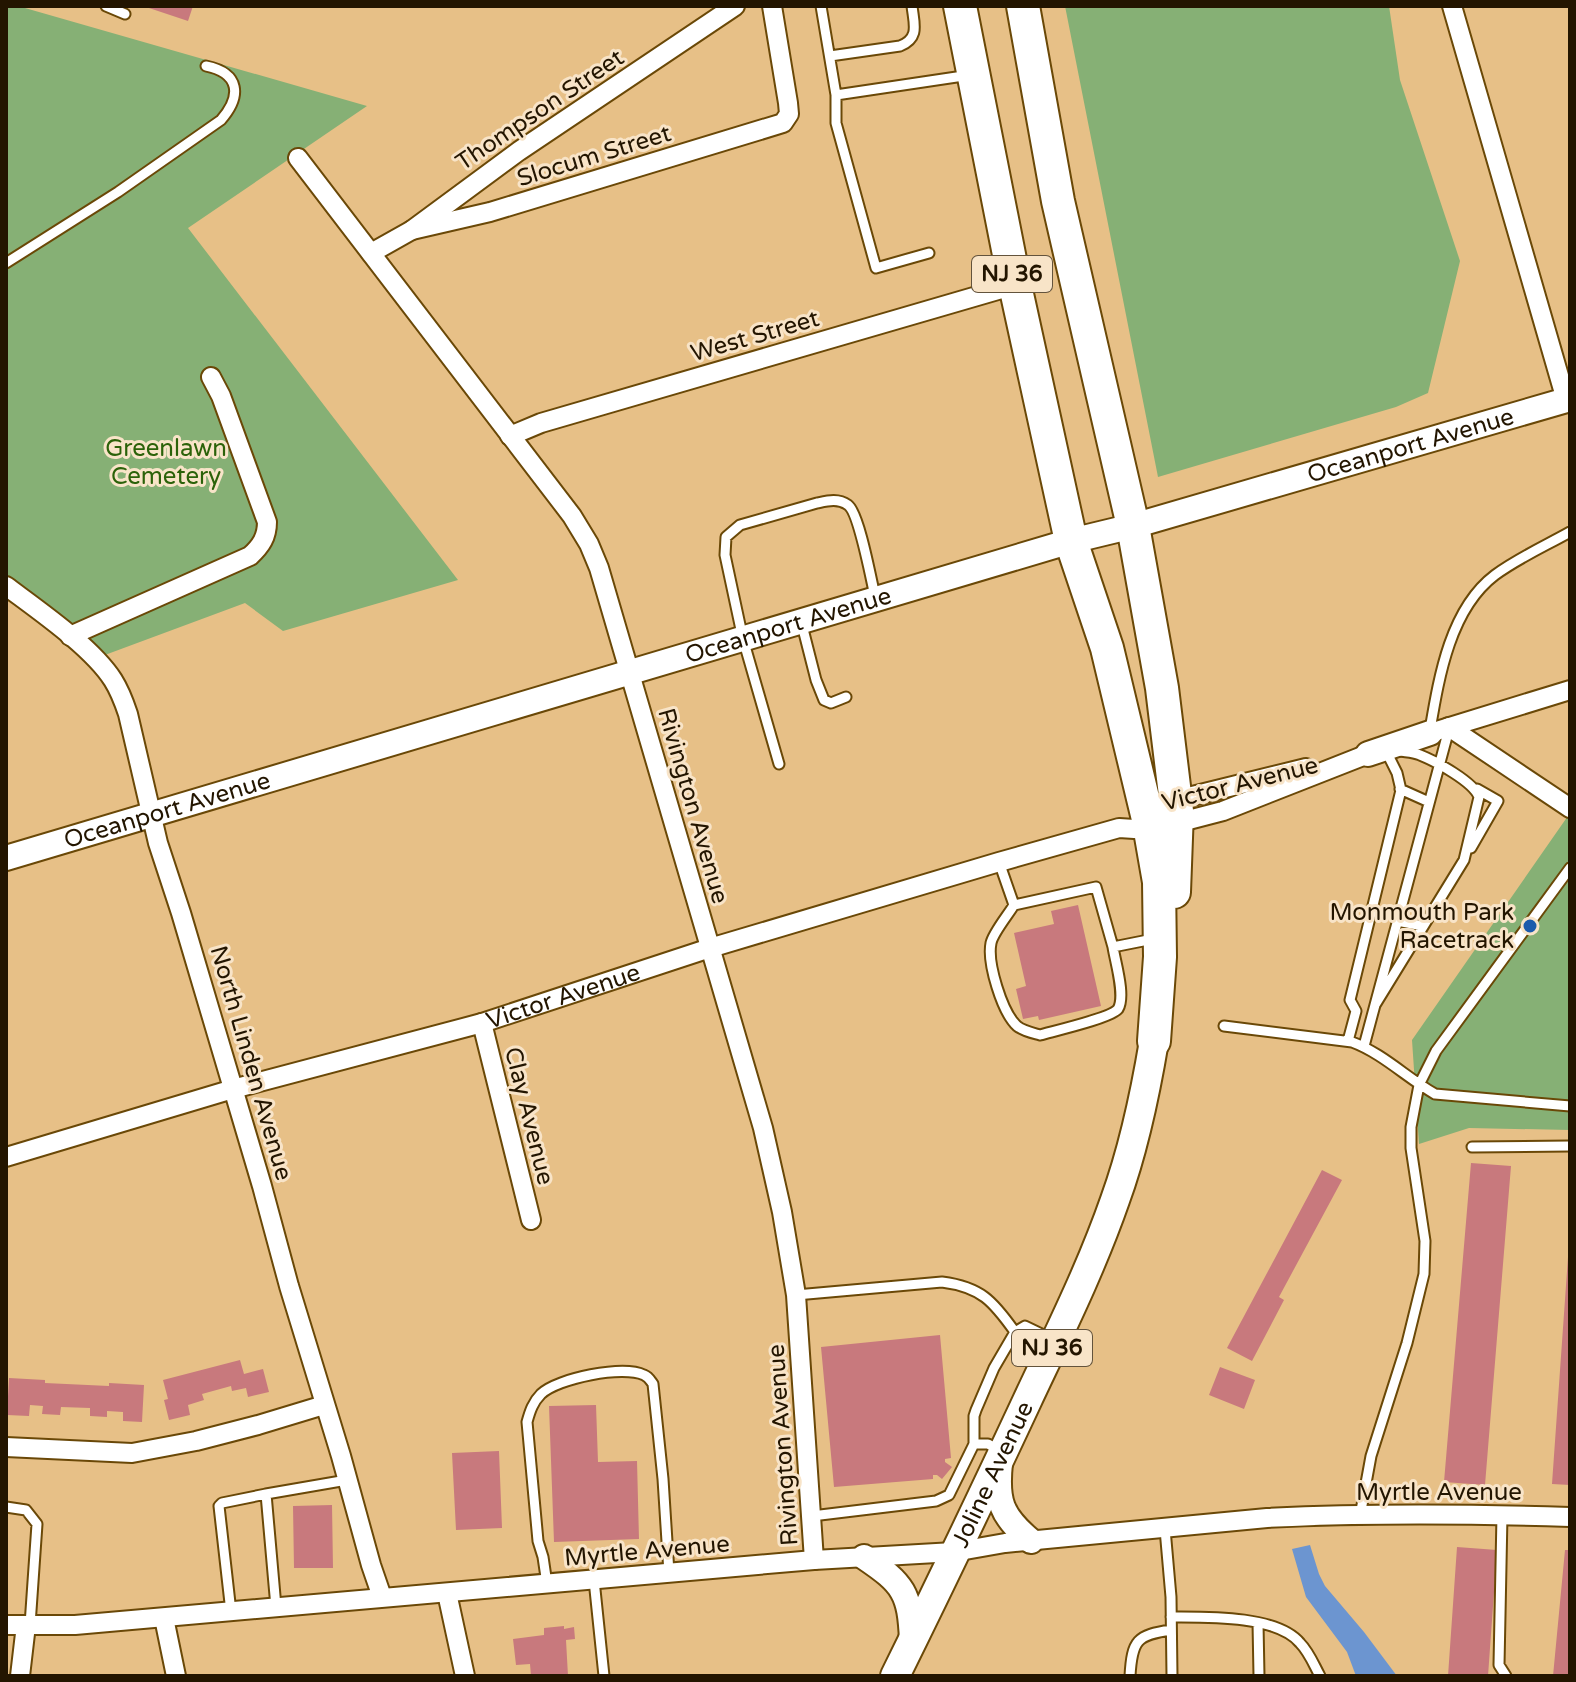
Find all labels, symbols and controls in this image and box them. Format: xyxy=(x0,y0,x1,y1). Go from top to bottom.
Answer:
street label: Thompson Street xyxy=(450,43,630,177)
street label: Slocum Street xyxy=(514,119,674,193)
road number: NJ 36 xyxy=(972,256,1052,292)
street label: West Street xyxy=(687,304,823,368)
street label: Oceanport Avenue xyxy=(1304,402,1517,489)
park label: Greenlawn Cemetery xyxy=(105,434,227,491)
street label: Oceanport Avenue xyxy=(681,581,895,670)
street label: Rivington Avenue xyxy=(651,705,735,907)
street label: Victor Avenue xyxy=(1159,751,1321,817)
street label: Oceanport Avenue xyxy=(60,766,274,854)
place label: Monmouth Park Racetrack xyxy=(1329,898,1514,955)
marker: Monmouth Park Racetrack xyxy=(1521,917,1539,935)
street label: North Linden Avenue xyxy=(204,942,298,1184)
street label: Victor Avenue xyxy=(483,957,644,1035)
street label: Clay Avenue xyxy=(498,1044,560,1188)
road number: NJ 36 xyxy=(1012,1330,1092,1366)
street label: Rivington Avenue xyxy=(761,1343,805,1547)
street label: Joline Avenue xyxy=(945,1397,1039,1552)
street label: Myrtle Avenue xyxy=(1356,1478,1522,1507)
street label: Myrtle Avenue xyxy=(563,1529,731,1573)

